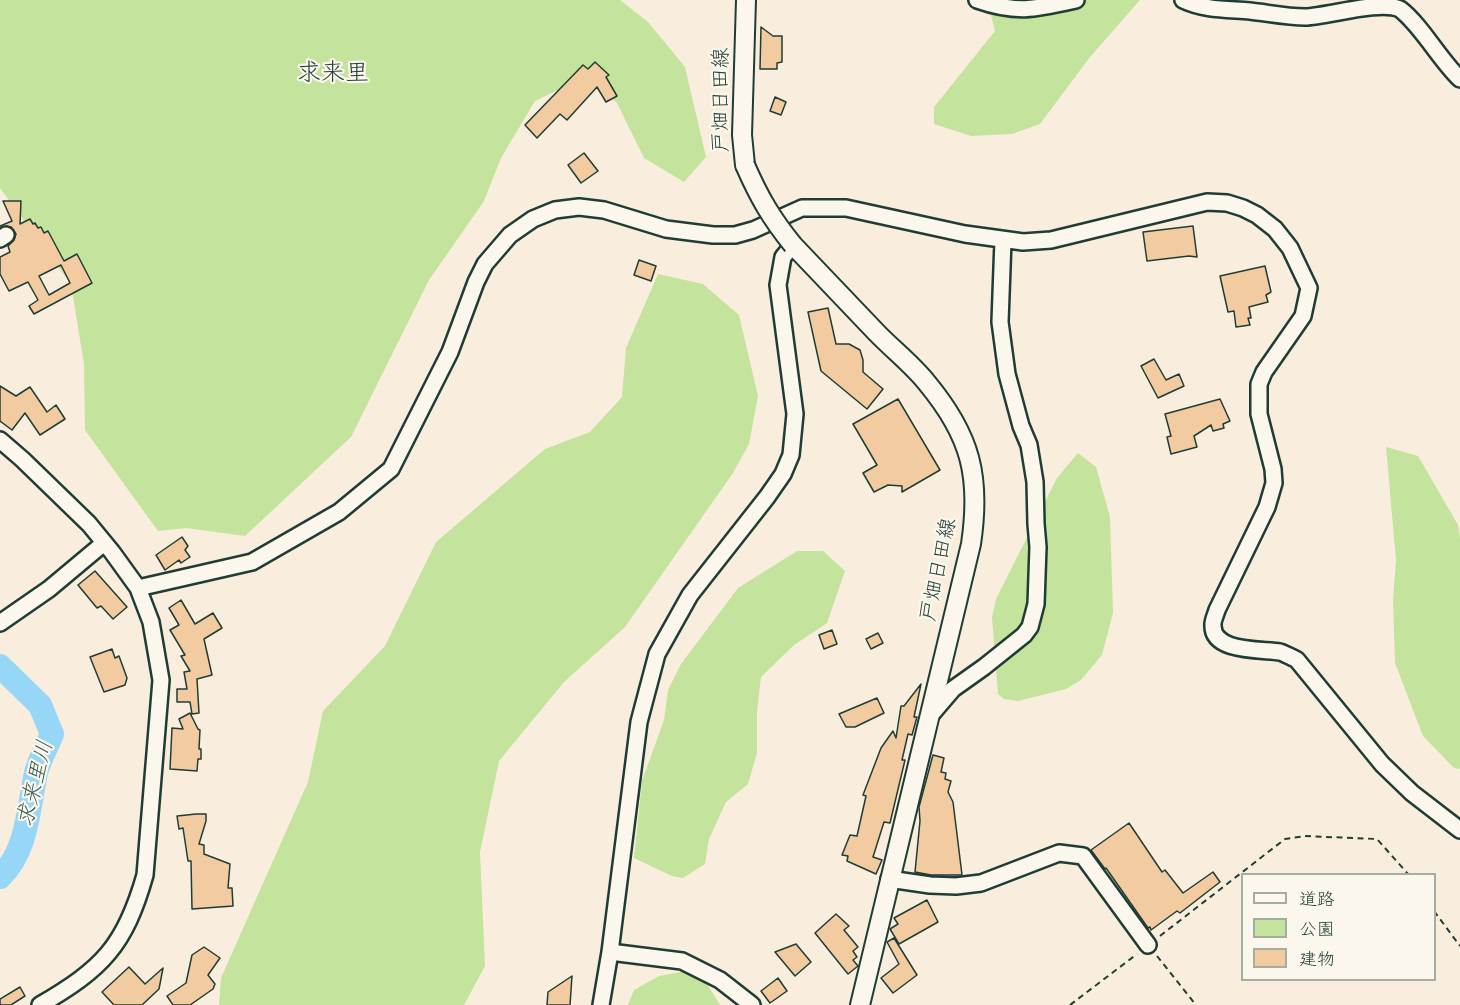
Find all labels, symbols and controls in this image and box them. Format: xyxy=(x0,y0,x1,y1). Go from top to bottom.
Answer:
street label: 戸畑日田線 xyxy=(710,48,736,152)
district label: 求来里 xyxy=(297,61,369,89)
street label: 戸畑日田線 xyxy=(917,516,963,624)
water label: 求来里川 xyxy=(14,738,60,830)
legend xyxy=(1241,873,1436,981)
text: 道路 xyxy=(1299,888,1335,912)
text: 公園 xyxy=(1299,918,1335,942)
text: 建物 xyxy=(1299,948,1335,972)

